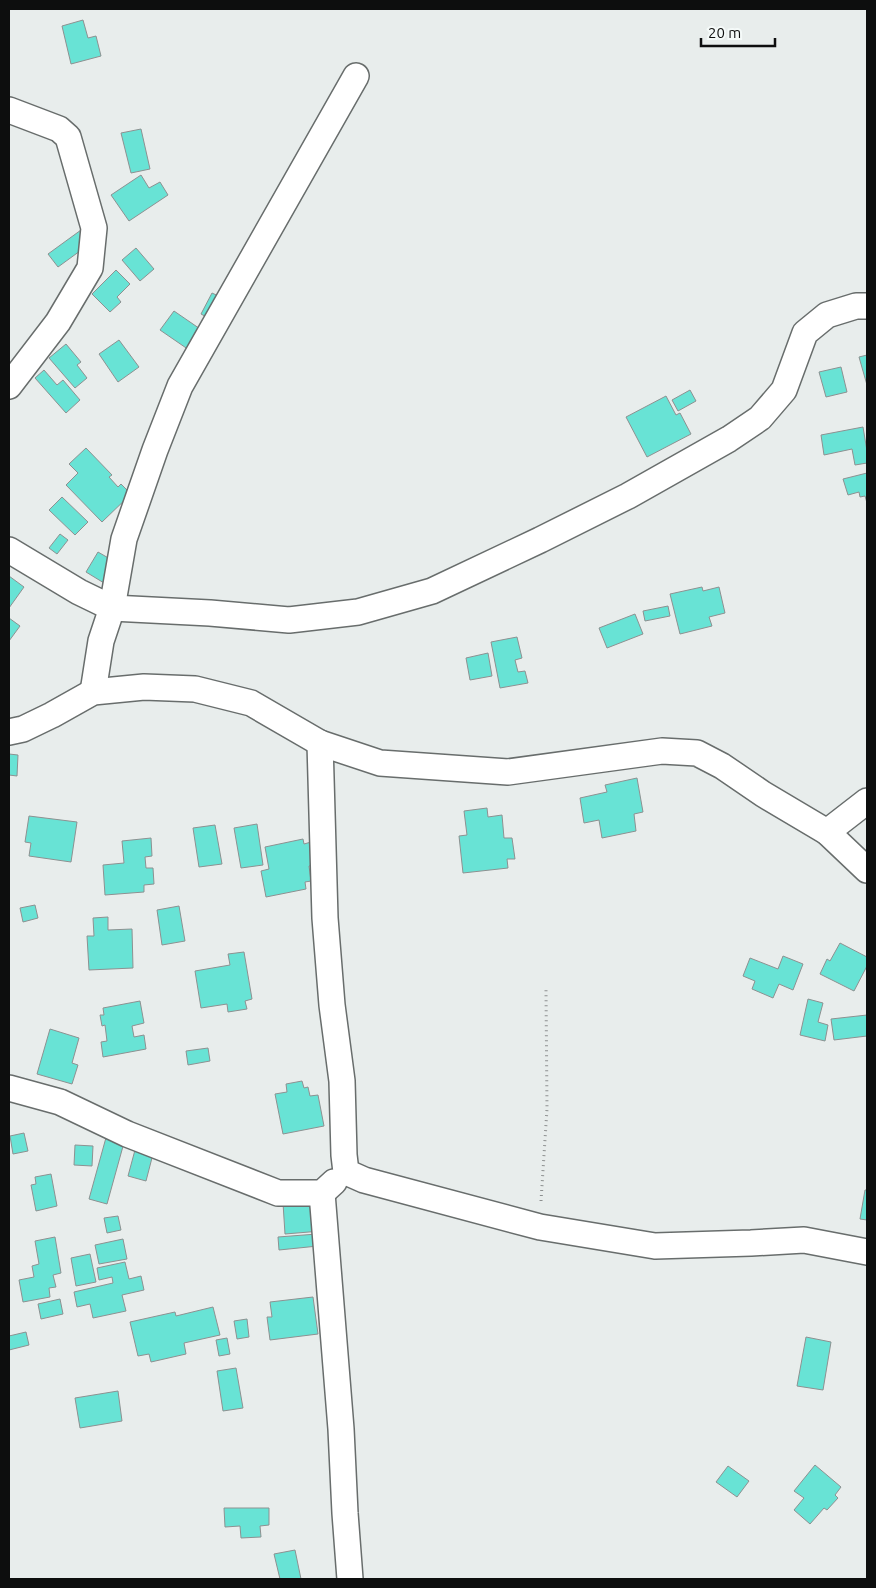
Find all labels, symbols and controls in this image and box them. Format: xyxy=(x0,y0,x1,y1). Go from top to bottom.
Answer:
scale bar xyxy=(701,15,775,47)
text: 20 m xyxy=(708,24,741,41)

